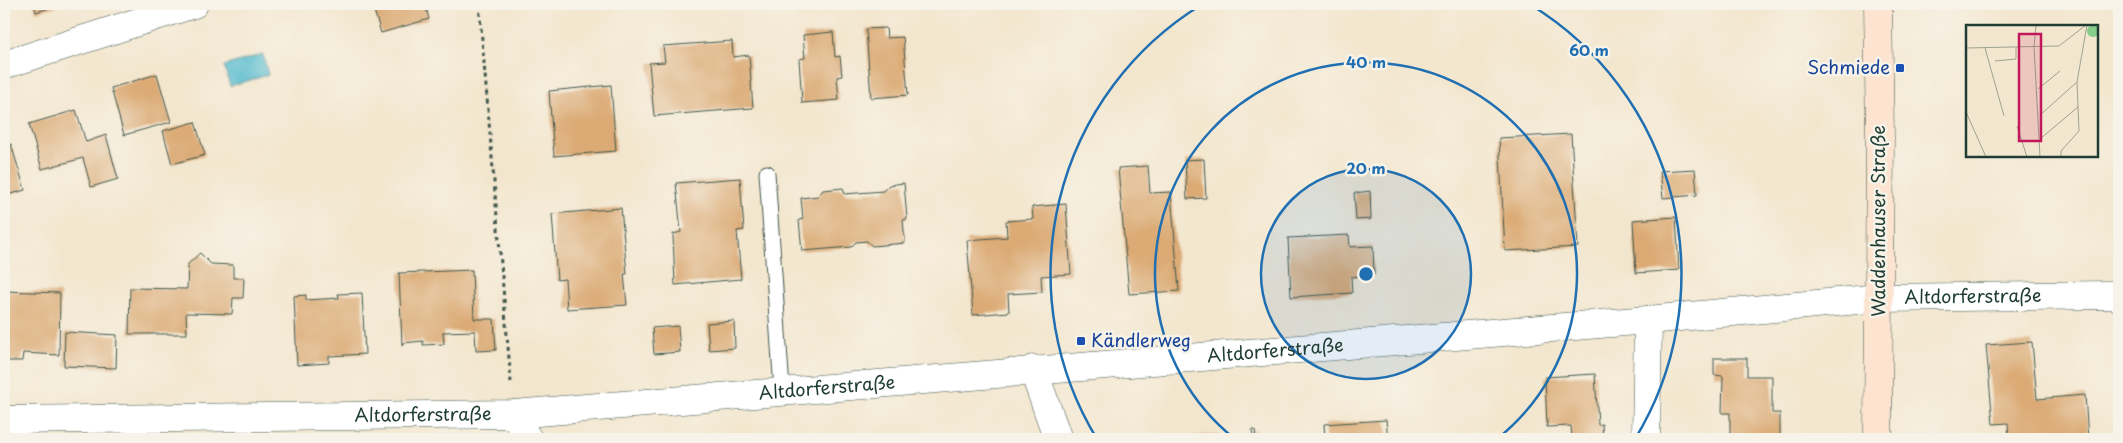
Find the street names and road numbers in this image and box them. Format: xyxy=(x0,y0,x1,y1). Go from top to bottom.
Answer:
street label: Waddenhauser Straße xyxy=(1864,125,1891,317)
street label: Altdorferstraße xyxy=(1904,281,2042,310)
street label: Altdorferstraße xyxy=(1206,330,1345,369)
street label: Altdorferstraße xyxy=(757,367,896,406)
street label: Altdorferstraße xyxy=(354,399,492,428)

